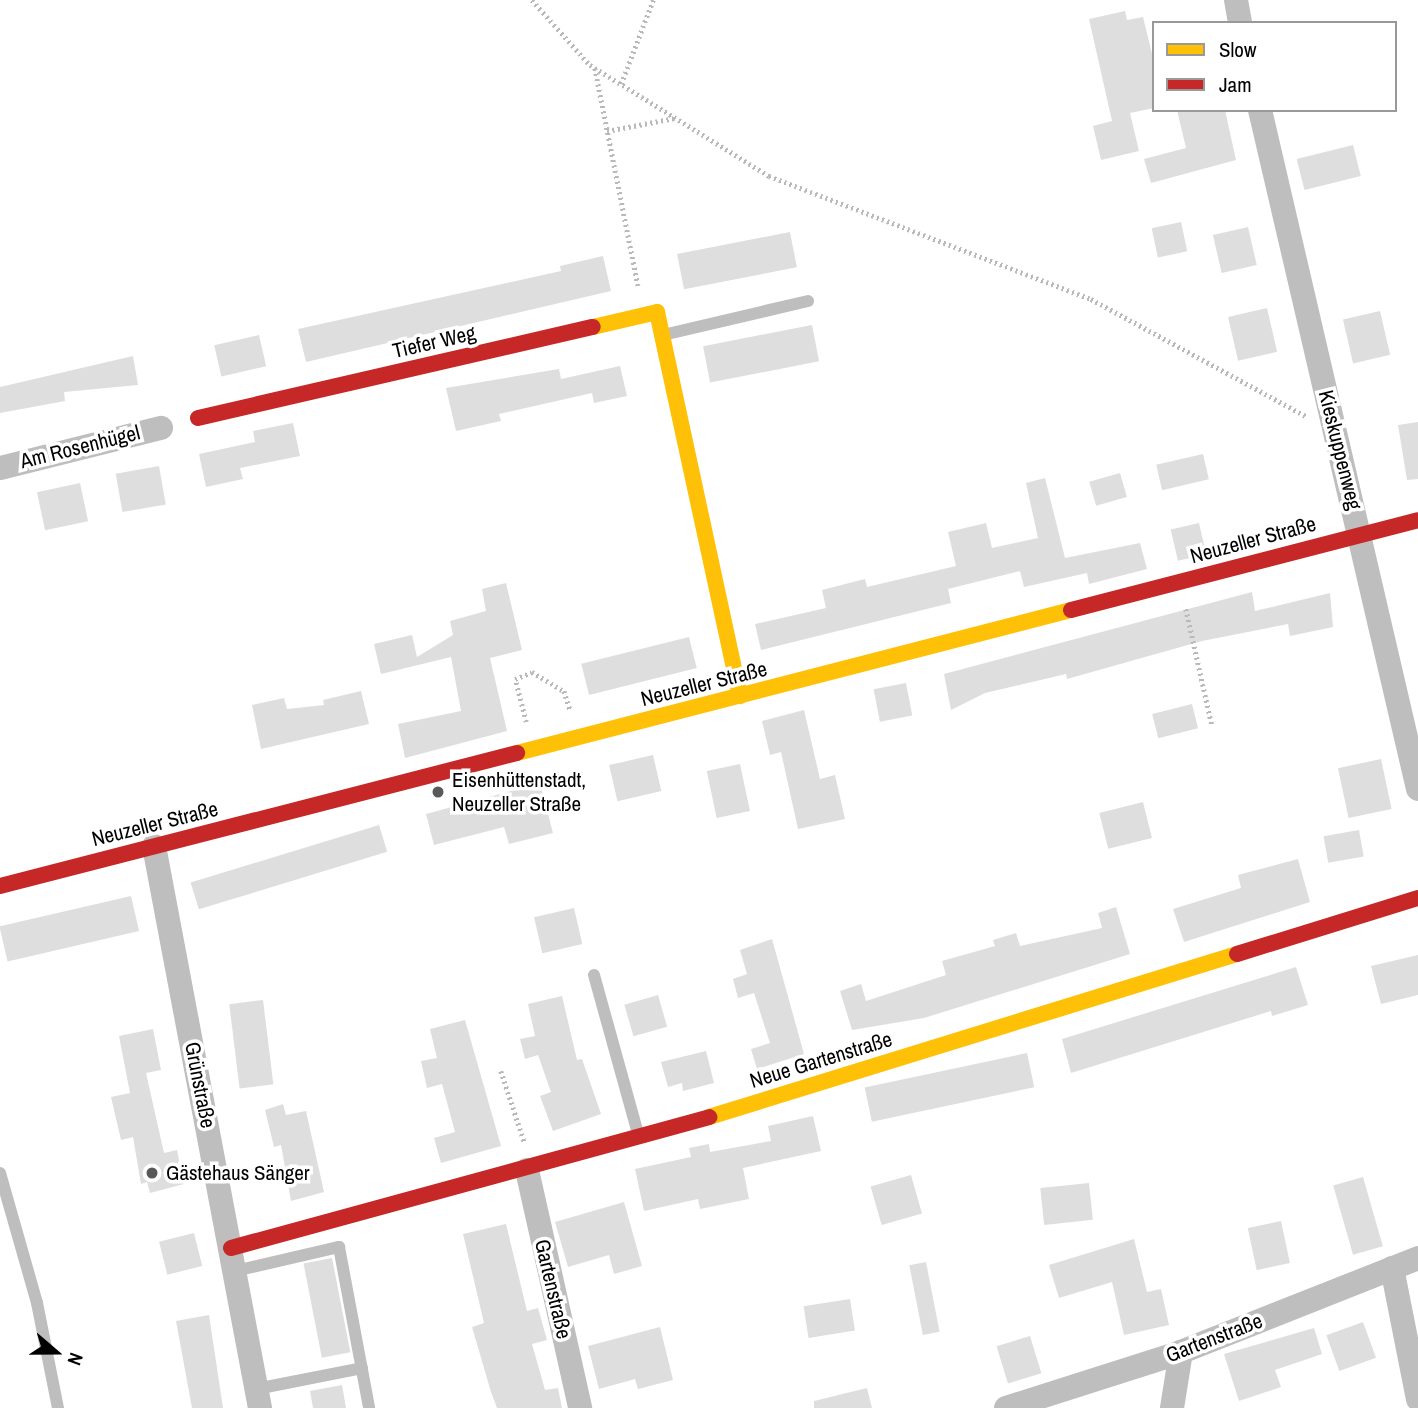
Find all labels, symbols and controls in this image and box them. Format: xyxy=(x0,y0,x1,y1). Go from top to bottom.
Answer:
legend xyxy=(1152,21,1397,112)
text: Slow xyxy=(1219,35,1256,64)
text: Jam xyxy=(1219,70,1252,99)
street label: Tiefer Weg xyxy=(390,320,478,364)
street label: Kieskuppenweg xyxy=(1313,388,1367,512)
street label: Am Rosenhügel xyxy=(18,420,142,474)
street label: Neuzeller Straße xyxy=(1187,511,1319,569)
street label: Neuzeller Straße xyxy=(638,656,770,712)
place label: Eisenhüttenstadt, Neuzeller Straße xyxy=(452,767,586,817)
marker: Eisenhüttenstadt, Neuzeller Straße xyxy=(430,784,446,800)
street label: Neuzeller Straße xyxy=(89,796,221,852)
street label: Neue Gartenstraße xyxy=(747,1026,895,1094)
street label: Grünstraße xyxy=(179,1040,221,1130)
place label: Gästehaus Sänger xyxy=(166,1160,310,1186)
marker: Gästehaus Sänger xyxy=(144,1165,160,1181)
street label: Gartenstraße xyxy=(529,1237,577,1341)
street label: Gartenstraße xyxy=(1162,1308,1266,1368)
north arrow xyxy=(21,1317,91,1387)
text: N xyxy=(62,1349,90,1369)

